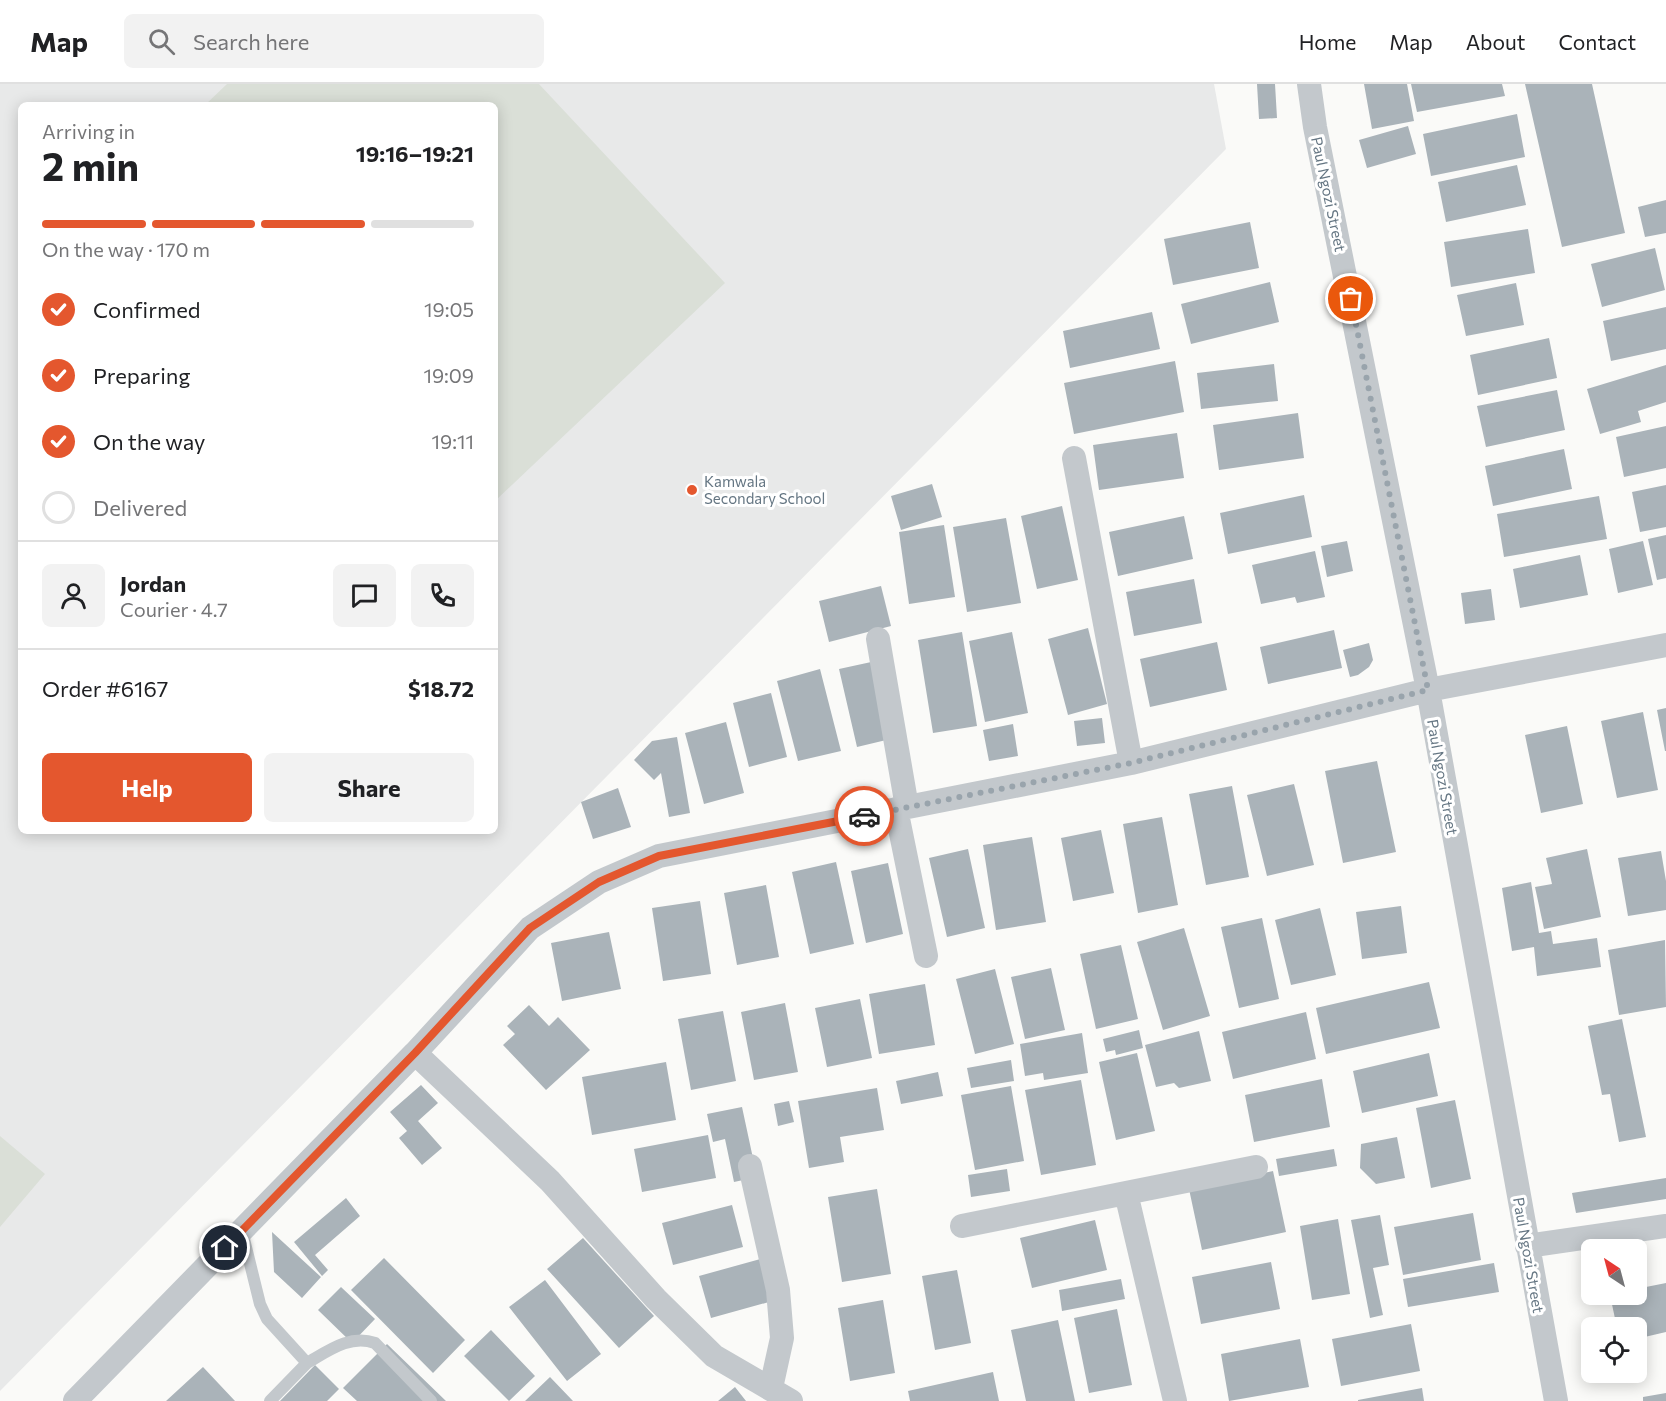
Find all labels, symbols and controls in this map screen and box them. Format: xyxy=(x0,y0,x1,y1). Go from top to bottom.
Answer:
search box xyxy=(124,14,544,68)
text: Map xyxy=(30,24,88,58)
icon: search xyxy=(145,25,178,58)
text: Search here xyxy=(193,28,309,55)
text: Home xyxy=(1299,29,1356,54)
text: Map xyxy=(1389,29,1433,54)
text: About xyxy=(1466,29,1525,54)
text: Contact xyxy=(1558,29,1636,54)
text: Arriving in xyxy=(42,119,135,143)
street label: Paul Ngozi Street xyxy=(1308,135,1350,253)
text: 19:16–19:21 xyxy=(356,140,474,167)
text: 2 min xyxy=(42,141,139,189)
text: On the way · 170 m xyxy=(42,237,210,261)
pin xyxy=(1325,273,1376,324)
icon: bag xyxy=(1334,282,1367,315)
icon: check xyxy=(42,293,75,326)
text: Confirmed xyxy=(93,296,200,323)
text: 19:05 xyxy=(424,297,474,321)
icon: check xyxy=(42,359,75,392)
text: Preparing xyxy=(93,362,190,389)
text: 19:09 xyxy=(423,363,474,387)
icon: check xyxy=(42,425,75,458)
text: On the way xyxy=(93,428,205,455)
text: 19:11 xyxy=(431,429,474,453)
place label: Kamwala Secondary School xyxy=(704,472,825,507)
marker: Kamwala Secondary School xyxy=(685,483,699,497)
text: Delivered xyxy=(93,494,187,521)
button: person xyxy=(42,564,105,627)
button: chat xyxy=(333,564,396,627)
button: phone xyxy=(411,564,474,627)
text: Jordan xyxy=(120,570,186,597)
text: Courier · 4.7 xyxy=(120,597,228,621)
text: Order #6167 xyxy=(42,675,168,702)
text: $18.72 xyxy=(408,675,474,702)
street label: Paul Ngozi Street xyxy=(1424,718,1462,836)
button: Help xyxy=(42,753,252,822)
button: Share xyxy=(264,753,474,822)
courier xyxy=(834,786,894,846)
icon: car xyxy=(848,800,881,833)
street label: Paul Ngozi Street xyxy=(1510,1196,1548,1314)
pin xyxy=(199,1222,250,1273)
icon: home xyxy=(208,1231,241,1264)
north arrow xyxy=(1581,1239,1647,1305)
map controls xyxy=(1581,1239,1647,1383)
button: locate xyxy=(1581,1317,1647,1383)

